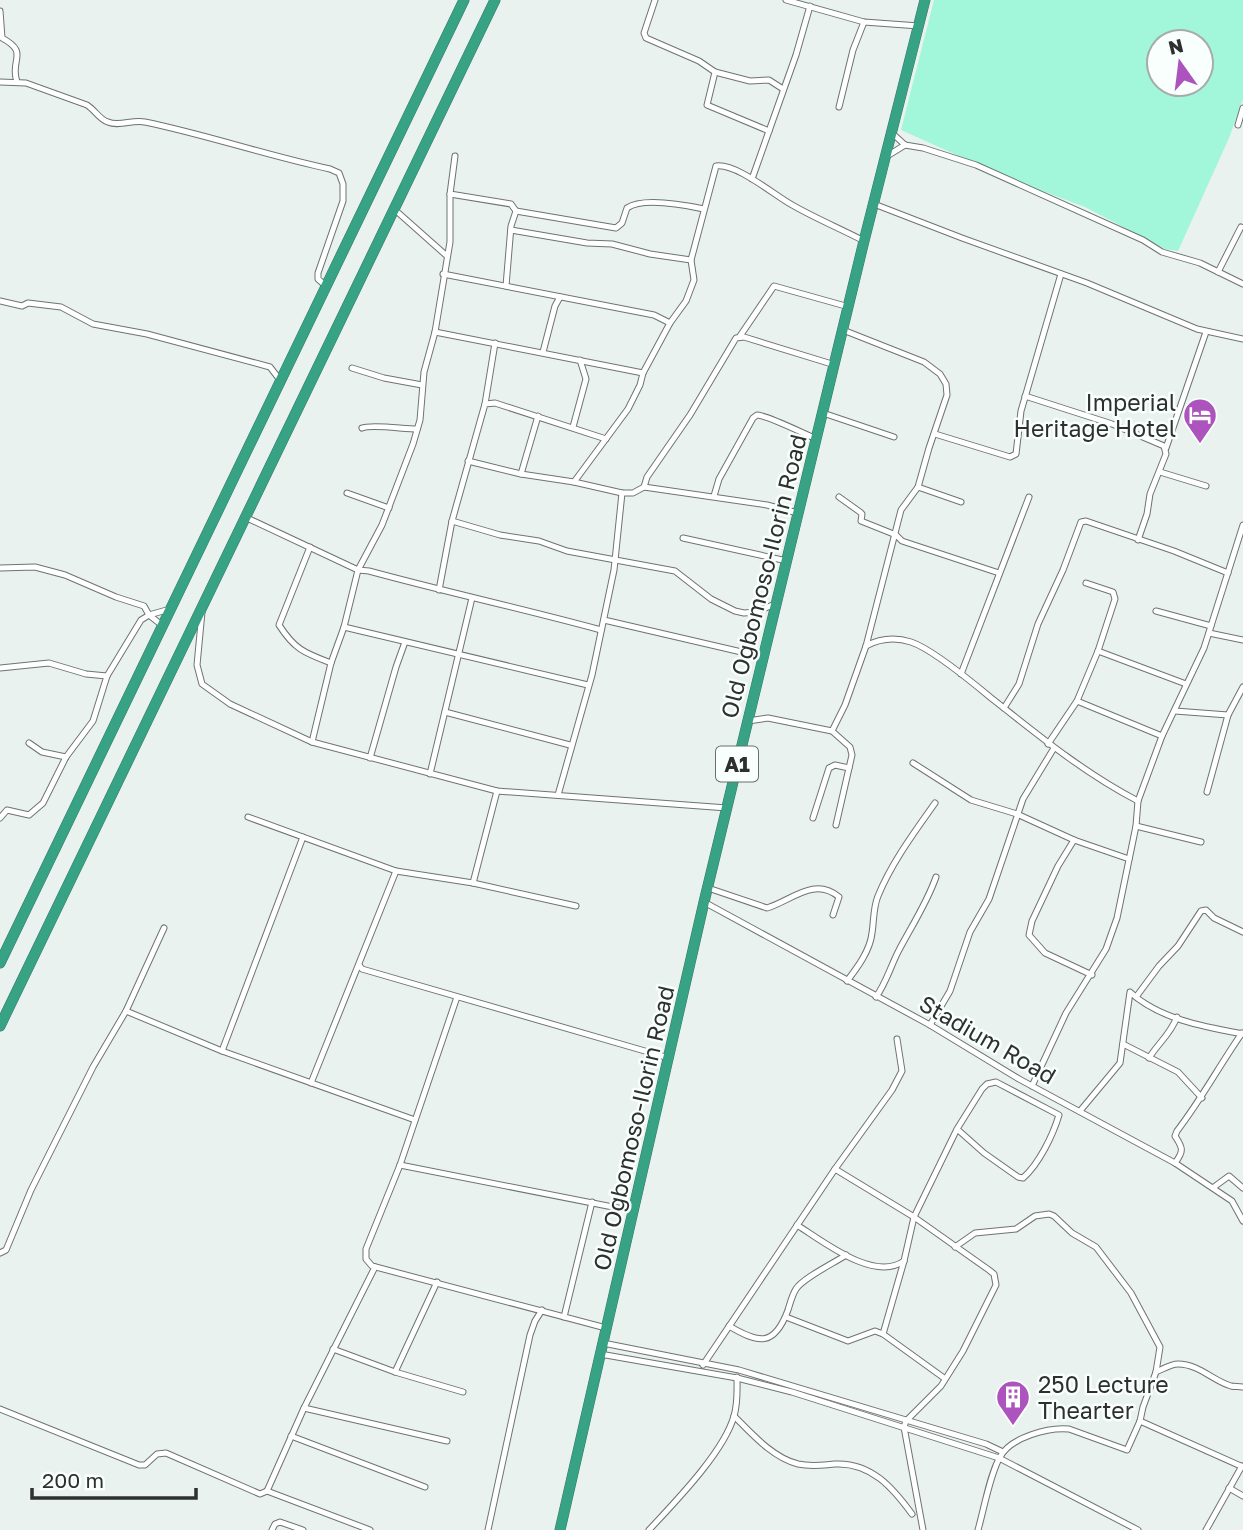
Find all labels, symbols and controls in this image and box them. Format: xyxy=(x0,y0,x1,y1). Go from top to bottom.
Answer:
north arrow xyxy=(1145,28,1215,98)
text: N xyxy=(1166,33,1186,59)
place label: Imperial Heritage Hotel xyxy=(1013,388,1176,442)
hotel icon: Imperial Heritage Hotel xyxy=(1181,396,1219,445)
street label: Old Ogbomoso-Ilorin Road xyxy=(714,431,812,721)
road number: A1 xyxy=(716,746,758,782)
street label: Old Ogbomoso-Ilorin Road xyxy=(587,983,679,1273)
street label: Stadium Road xyxy=(915,989,1061,1089)
place label: 250 Lecture Thearter xyxy=(1038,1370,1169,1424)
building icon: 250 Lecture Thearter xyxy=(994,1378,1032,1427)
scale bar xyxy=(32,1456,196,1500)
text: 200 m xyxy=(42,1467,104,1493)

